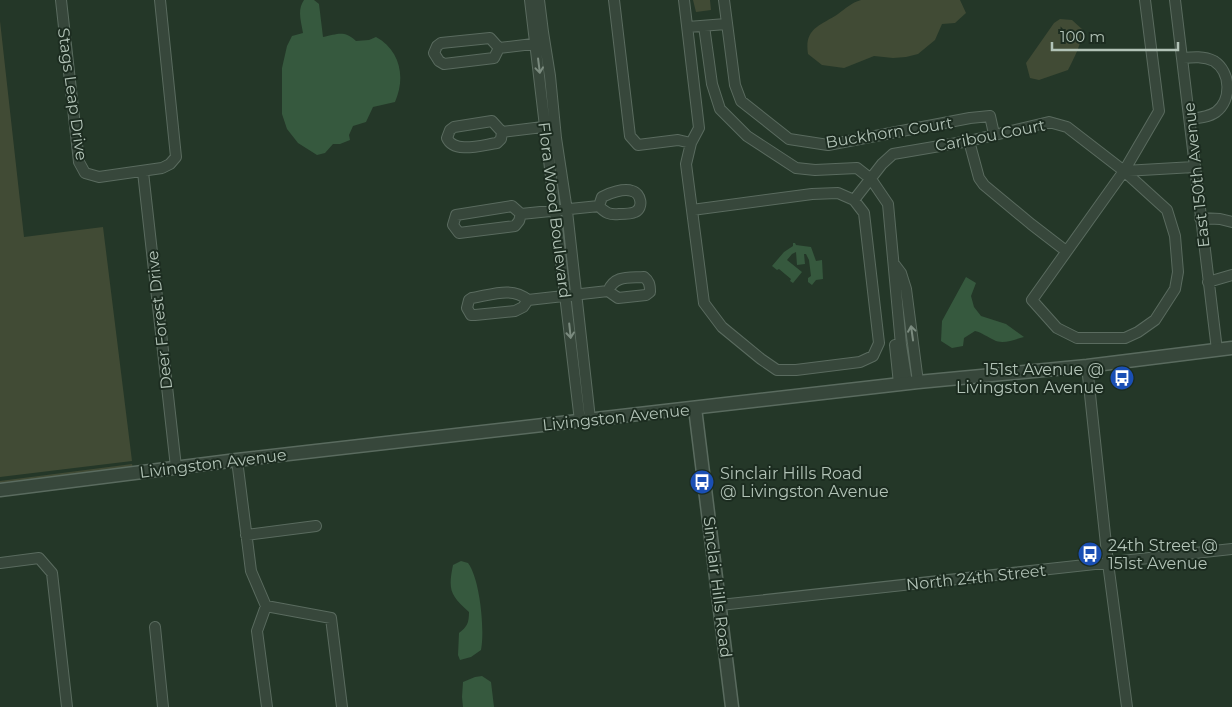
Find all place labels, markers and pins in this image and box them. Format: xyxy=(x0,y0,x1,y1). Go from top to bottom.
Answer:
place label: 151st Avenue @ Livingston Avenue xyxy=(956,360,1104,397)
bus stop icon: 151st Avenue @ Livingston Avenue xyxy=(1109,365,1135,391)
place label: Sinclair Hills Road @ Livingston Avenue xyxy=(720,464,889,501)
bus stop icon: Sinclair Hills Road @ Livingston Avenue xyxy=(689,469,715,495)
place label: 24th Street @ 151st Avenue xyxy=(1108,536,1218,573)
bus stop icon: 24th Street @ 151st Avenue xyxy=(1077,541,1103,567)

